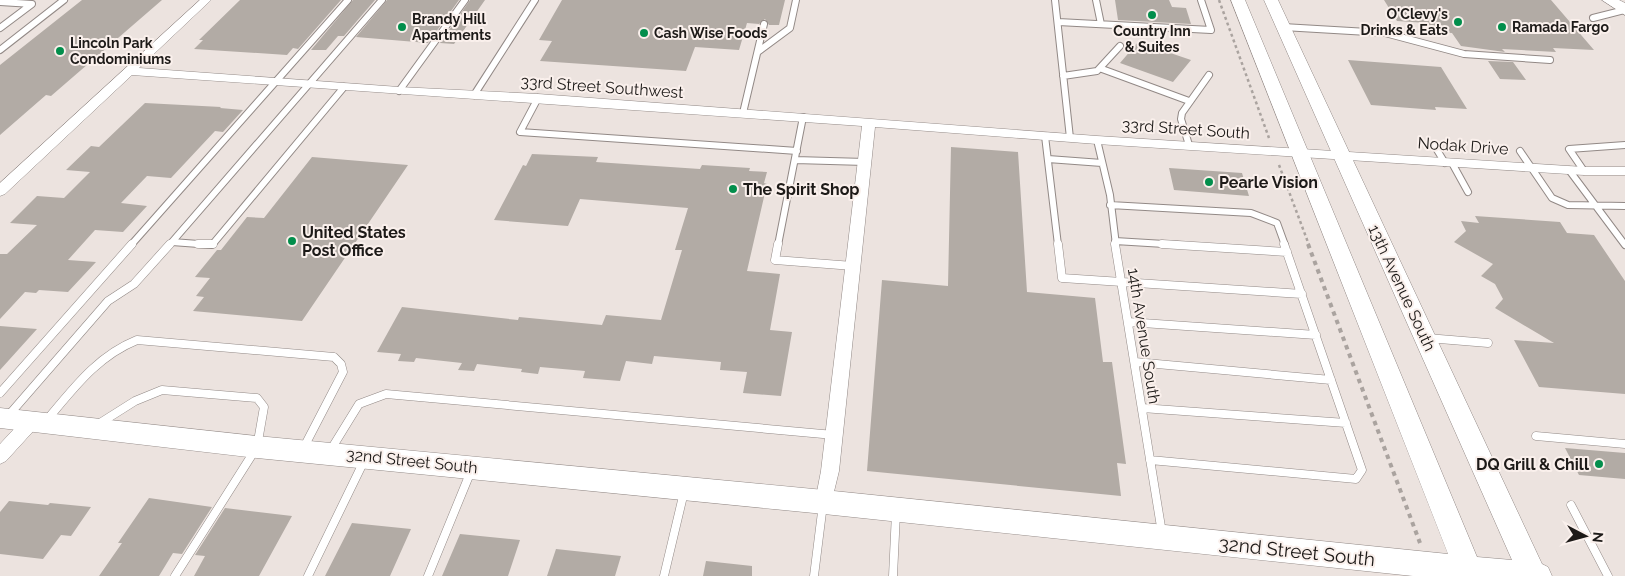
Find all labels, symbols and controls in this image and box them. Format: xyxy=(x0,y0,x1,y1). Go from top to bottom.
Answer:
place label: O'Clevy's Drinks & Eats xyxy=(1361,6,1448,38)
marker: Country Inn & Suites xyxy=(1146,9,1158,21)
place label: Brandy Hill Apartments xyxy=(412,11,491,43)
marker: O'Clevy's Drinks & Eats xyxy=(1452,16,1464,28)
place label: Ramada Fargo xyxy=(1512,19,1609,35)
marker: Brandy Hill Apartments xyxy=(396,21,408,33)
marker: Ramada Fargo xyxy=(1496,21,1508,33)
place label: Country Inn & Suites xyxy=(1113,23,1191,55)
place label: Cash Wise Foods xyxy=(654,25,767,41)
marker: Cash Wise Foods xyxy=(638,27,650,39)
place label: Lincoln Park Condominiums xyxy=(70,35,171,67)
marker: Lincoln Park Condominiums xyxy=(54,45,66,57)
street label: 33rd Street Southwest xyxy=(520,72,685,102)
street label: 33rd Street South xyxy=(1121,115,1251,143)
street label: Nodak Drive xyxy=(1417,133,1509,159)
place label: Pearle Vision xyxy=(1219,173,1318,192)
marker: Pearle Vision xyxy=(1203,176,1215,188)
place label: The Spirit Shop xyxy=(743,180,860,199)
marker: The Spirit Shop xyxy=(727,183,739,195)
street label: 13th Avenue South xyxy=(1364,222,1440,354)
place label: United States Post Office xyxy=(302,223,406,260)
marker: United States Post Office xyxy=(286,235,298,247)
street label: 14th Avenue South xyxy=(1124,267,1164,405)
street label: 32nd Street South xyxy=(345,445,479,477)
place label: DQ Grill & Chill xyxy=(1476,455,1590,474)
marker: DQ Grill & Chill xyxy=(1593,458,1605,470)
north arrow xyxy=(1560,511,1610,561)
text: N xyxy=(1589,531,1606,544)
street label: 32nd Street South xyxy=(1218,532,1376,570)

